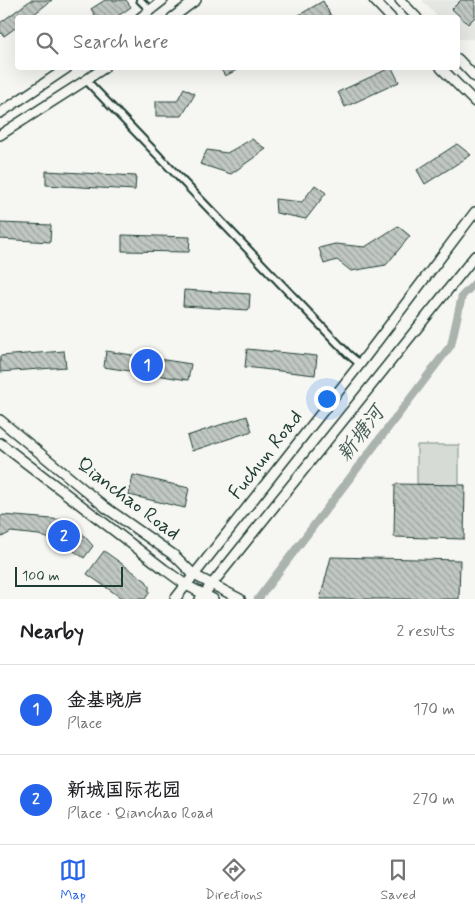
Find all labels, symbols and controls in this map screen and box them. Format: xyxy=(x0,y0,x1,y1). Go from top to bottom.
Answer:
search box xyxy=(15,15,460,70)
icon: search xyxy=(33,29,61,57)
text: Search here xyxy=(73,30,169,55)
pin: 1 xyxy=(131,346,163,384)
your location xyxy=(314,386,340,412)
water label: 新塘河 xyxy=(331,398,393,468)
street label: Fuchun Road xyxy=(223,405,309,505)
street label: Qianchao Road xyxy=(71,451,185,547)
pin: 2 xyxy=(48,517,80,555)
scale bar xyxy=(15,564,122,587)
text: 100 m xyxy=(22,567,60,585)
text: Nearby xyxy=(20,618,84,646)
text: 2 results xyxy=(397,621,455,642)
text: 金基晓庐 xyxy=(67,688,143,713)
text: 1 xyxy=(32,699,40,720)
text: 170 m xyxy=(413,699,455,720)
text: Place xyxy=(67,713,102,734)
text: 新城国际花园 xyxy=(67,778,181,803)
text: 2 xyxy=(32,789,40,810)
text: 270 m xyxy=(412,789,455,810)
text: Place · Qianchao Road xyxy=(67,803,213,824)
tab: Map xyxy=(59,856,87,904)
tab: Directions xyxy=(205,856,263,904)
tab: Saved xyxy=(381,856,416,904)

